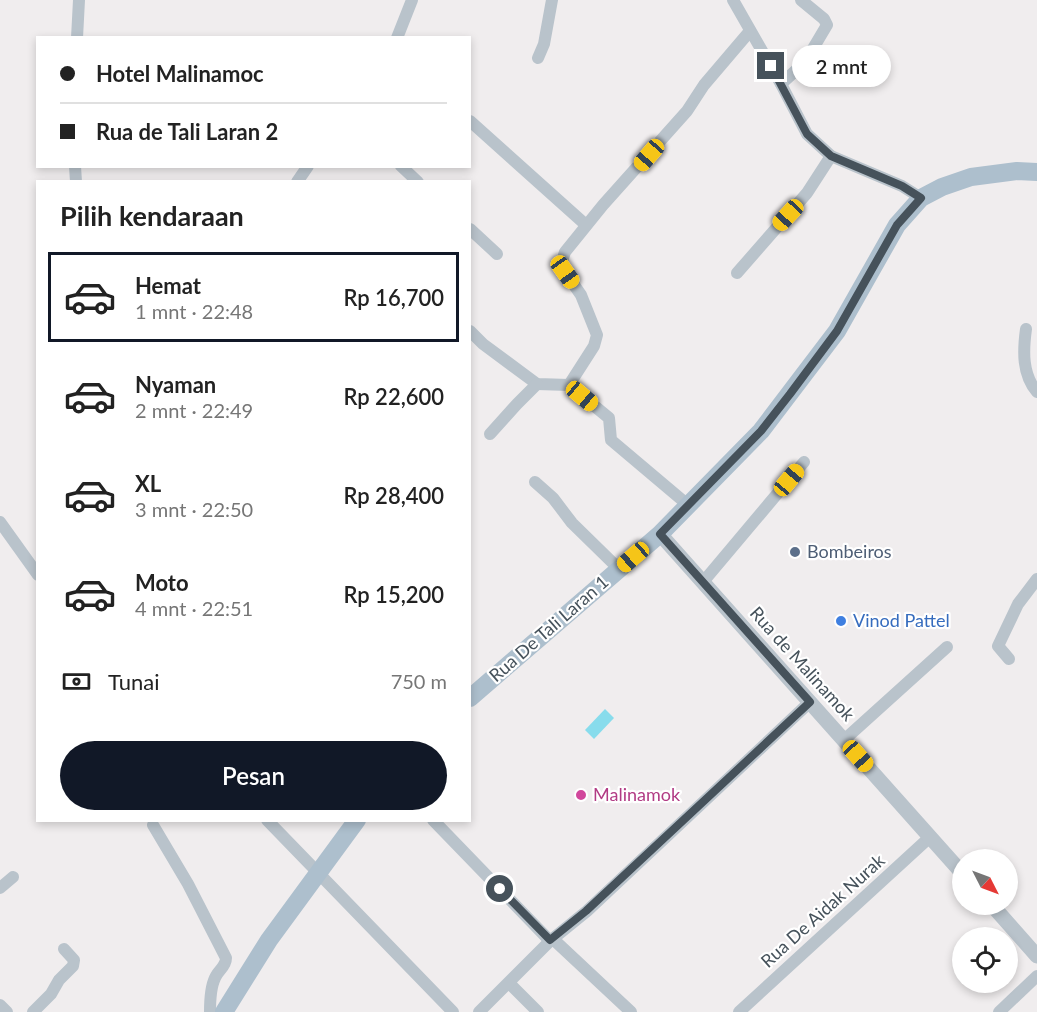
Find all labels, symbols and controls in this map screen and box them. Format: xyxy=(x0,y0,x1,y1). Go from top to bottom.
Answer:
callout: 2 mnt xyxy=(792,45,891,87)
route end xyxy=(757,52,784,79)
text: 2 mnt xyxy=(816,54,867,78)
text: Hotel Malinamoc xyxy=(96,60,264,87)
text: Rua de Tali Laran 2 xyxy=(96,118,278,145)
car xyxy=(630,136,668,174)
car xyxy=(769,196,807,234)
text: Pilih kendaraan xyxy=(60,199,244,232)
car xyxy=(547,252,583,292)
icon: car xyxy=(63,270,117,324)
text: Hemat xyxy=(135,272,201,299)
text: Rp 16,700 xyxy=(343,284,444,311)
text: 1 mnt · 22:48 xyxy=(135,299,253,323)
icon: car xyxy=(63,369,117,423)
text: Nyaman xyxy=(135,371,216,398)
car xyxy=(562,378,602,414)
text: Rp 22,600 xyxy=(343,383,444,410)
text: 2 mnt · 22:49 xyxy=(135,398,253,422)
car xyxy=(771,460,807,500)
icon: car xyxy=(63,468,117,522)
text: XL xyxy=(135,470,161,497)
text: Rp 28,400 xyxy=(343,482,444,509)
text: 3 mnt · 22:50 xyxy=(135,497,253,521)
car xyxy=(614,538,652,576)
place label: Bombeiros xyxy=(807,540,892,562)
marker: Bombeiros xyxy=(788,545,802,559)
icon: car xyxy=(63,567,117,621)
text: Moto xyxy=(135,569,189,596)
street label: Rua De Tali Laran 1 xyxy=(484,570,613,686)
text: Rp 15,200 xyxy=(343,581,444,608)
text: 4 mnt · 22:51 xyxy=(135,596,253,620)
street label: Rua de Malinamok xyxy=(746,602,860,725)
place label: Vinod Pattel xyxy=(853,609,950,631)
marker: Vinod Pattel xyxy=(834,614,848,628)
icon: cash xyxy=(60,665,93,698)
text: Tunai xyxy=(108,668,159,695)
text: 750 m xyxy=(391,669,447,693)
car xyxy=(839,737,877,775)
button: Pesan xyxy=(60,741,447,810)
place label: Malinamok xyxy=(593,783,681,805)
marker: Malinamok xyxy=(574,788,588,802)
street label: Rua De Aidak Nurak xyxy=(756,848,889,972)
north arrow xyxy=(952,849,1018,915)
map controls xyxy=(952,849,1018,993)
route start xyxy=(486,875,513,902)
button: locate xyxy=(952,927,1018,993)

